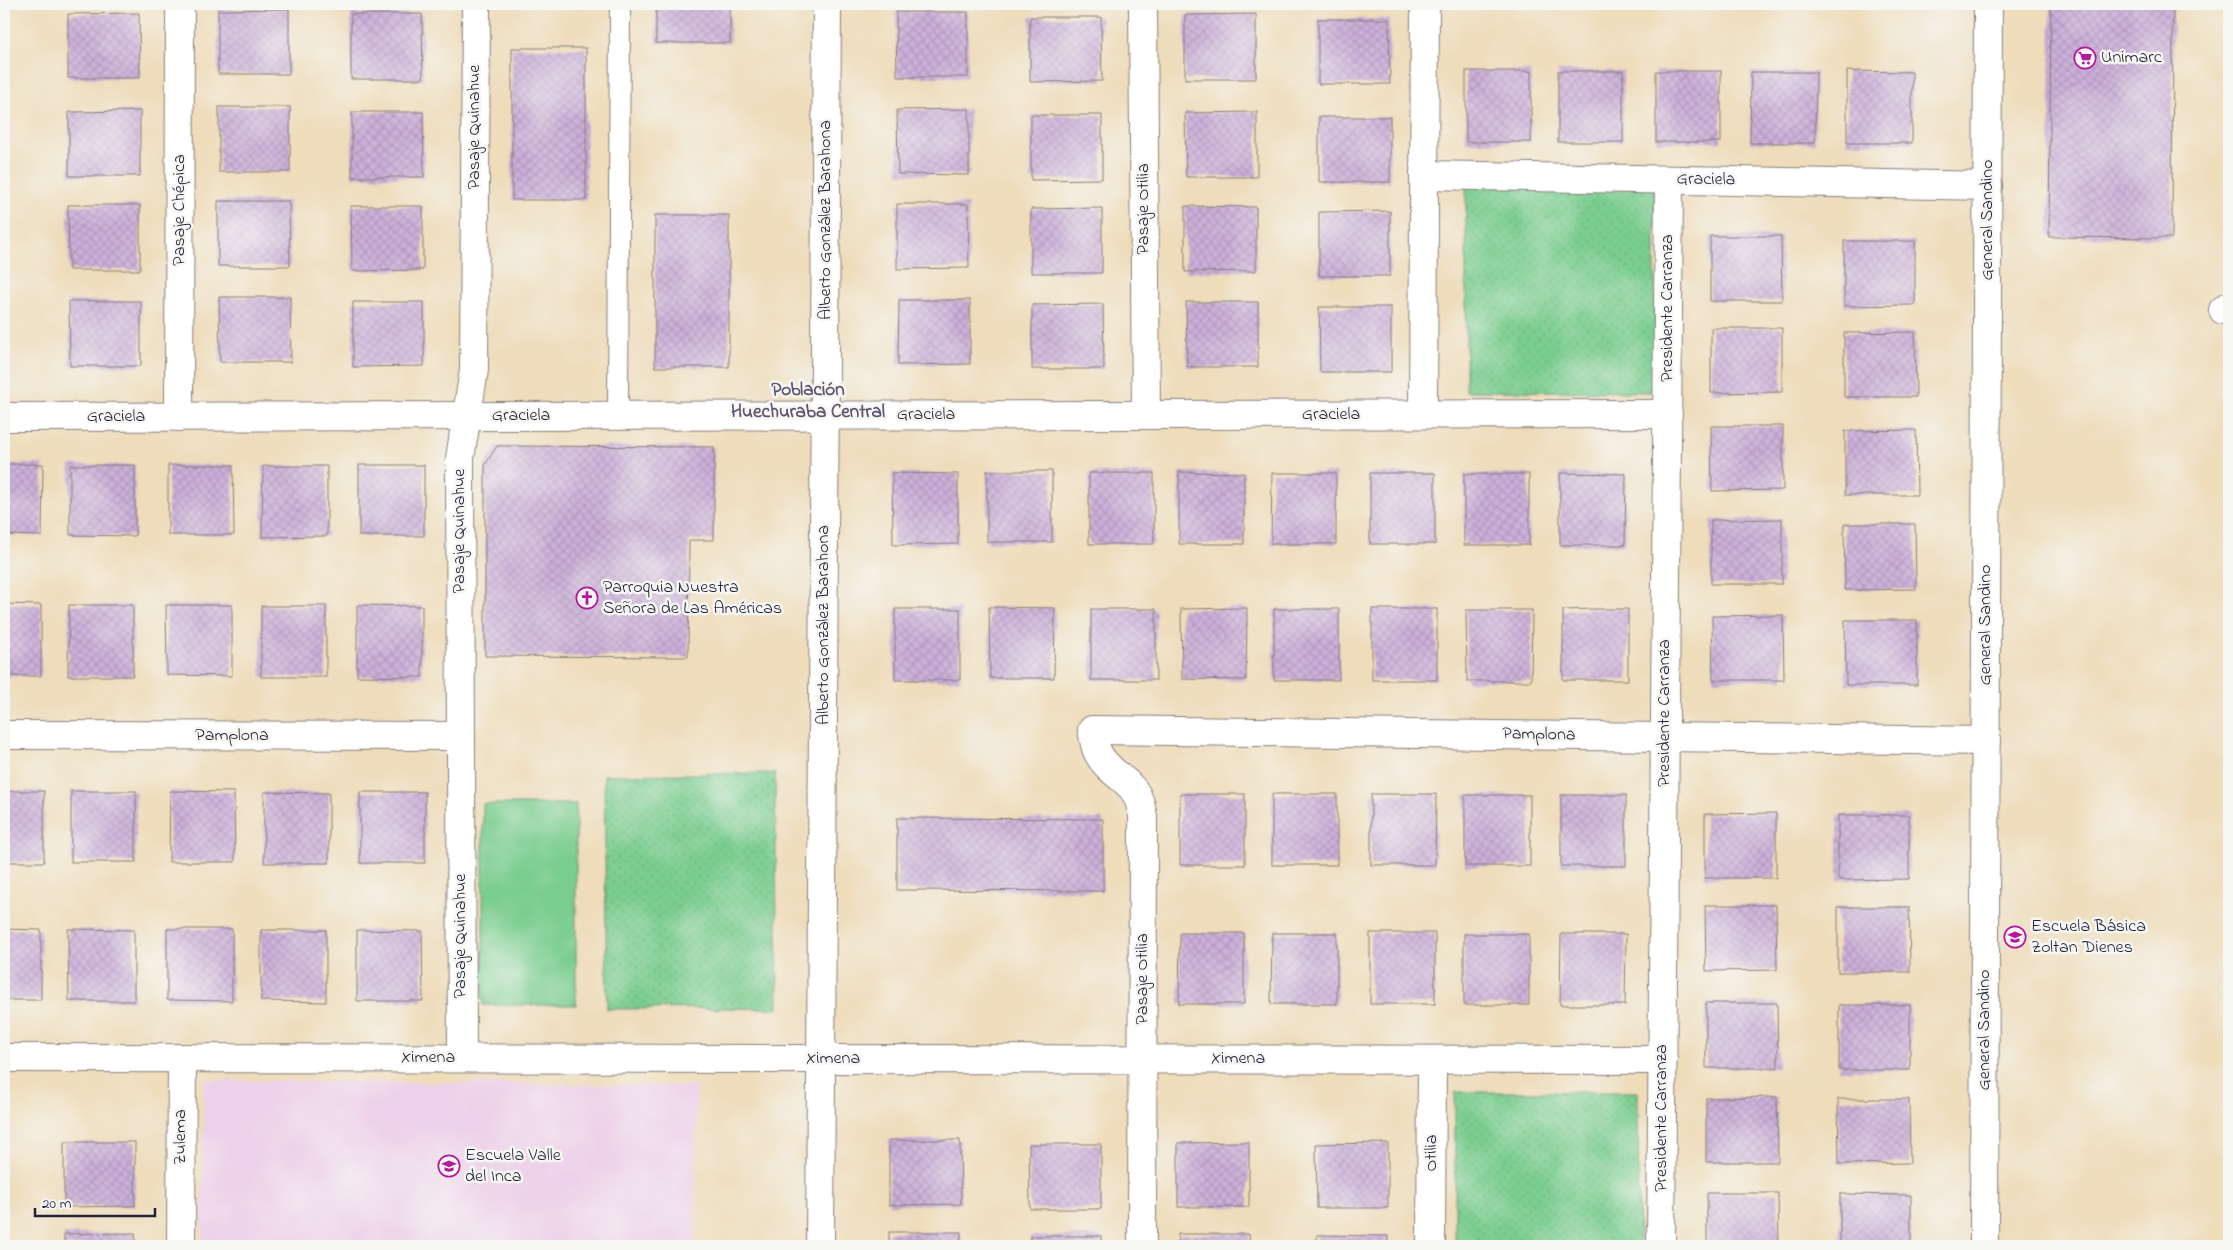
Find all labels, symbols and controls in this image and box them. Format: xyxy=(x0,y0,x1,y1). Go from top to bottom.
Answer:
place label: Unimarc xyxy=(2101,45,2162,71)
supermarket icon: Unimarc xyxy=(2073,46,2097,70)
street label: Pasaje Quinahue xyxy=(462,64,488,189)
street label: Alberto González Barahona xyxy=(813,120,839,320)
street label: Pasaje Chépica xyxy=(167,154,193,266)
street label: General Sandino xyxy=(1975,160,2001,280)
street label: Pasaje Otilia xyxy=(1131,163,1157,255)
street label: Graciela xyxy=(1676,166,1736,194)
street label: Presidente Carranza xyxy=(1655,234,1681,382)
district label: Población Huechuraba Central xyxy=(731,377,885,426)
street label: Graciela xyxy=(897,402,955,428)
street label: Graciela xyxy=(1302,402,1360,428)
street label: Graciela xyxy=(492,403,550,429)
street label: Graciela xyxy=(87,404,145,430)
street label: Pasaje Quinahue xyxy=(447,468,473,593)
street label: Alberto González Barahona xyxy=(811,525,837,725)
street label: General Sandino xyxy=(1973,565,1999,685)
place label: Parroquia Nuestra Señora de Las Américas xyxy=(603,575,782,622)
church icon: Parroquia Nuestra Señora de Las Américas xyxy=(575,586,599,610)
street label: Presidente Carranza xyxy=(1652,639,1678,787)
street label: Pamplona xyxy=(1502,721,1576,749)
street label: Pamplona xyxy=(195,723,269,749)
street label: Pasaje Quinahue xyxy=(448,873,474,998)
place label: Escuela Básica Zoltan Dienes xyxy=(2031,914,2146,961)
school or university icon: Escuela Básica Zoltan Dienes xyxy=(2003,925,2027,949)
street label: Pasaje Otilia xyxy=(1130,933,1156,1025)
street label: General Sandino xyxy=(1972,970,1998,1090)
street label: Presidente Carranza xyxy=(1649,1044,1675,1192)
street label: Ximena xyxy=(401,1045,455,1071)
street label: Ximena xyxy=(806,1046,860,1072)
street label: Ximena xyxy=(1211,1046,1265,1072)
street label: Zulema xyxy=(168,1109,194,1165)
street label: Otilia xyxy=(1419,1134,1445,1172)
place label: Escuela Valle del Inca xyxy=(465,1143,562,1190)
school or university icon: Escuela Valle del Inca xyxy=(437,1154,461,1178)
scale bar xyxy=(35,1185,155,1217)
text: 20 m xyxy=(42,1193,72,1215)

